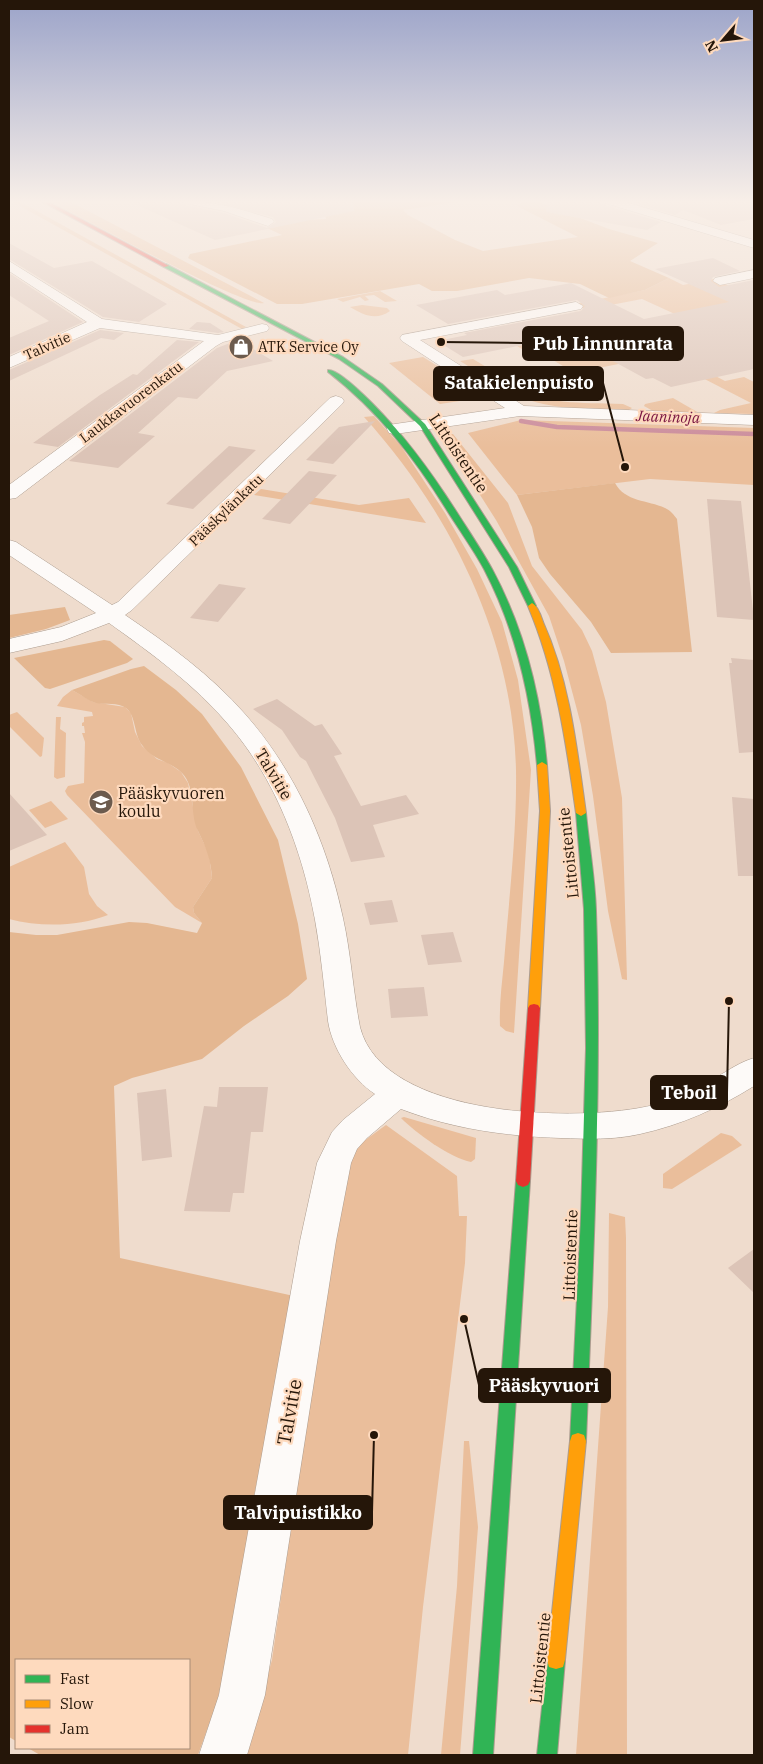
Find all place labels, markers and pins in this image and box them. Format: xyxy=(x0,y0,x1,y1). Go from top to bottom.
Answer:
callout: Pub Linnunrata xyxy=(523,327,683,360)
shop icon: ATK Service Oy xyxy=(228,334,254,360)
place label: ATK Service Oy xyxy=(258,338,359,356)
callout: Satakielenpuisto xyxy=(434,367,603,400)
place label: Pääskyvuoren koulu xyxy=(118,783,225,821)
school or university icon: Pääskyvuoren koulu xyxy=(88,789,114,815)
callout: Teboil xyxy=(651,1076,727,1109)
callout: Pääskyvuori xyxy=(479,1369,610,1402)
callout: Talvipuistikko xyxy=(224,1496,372,1529)

